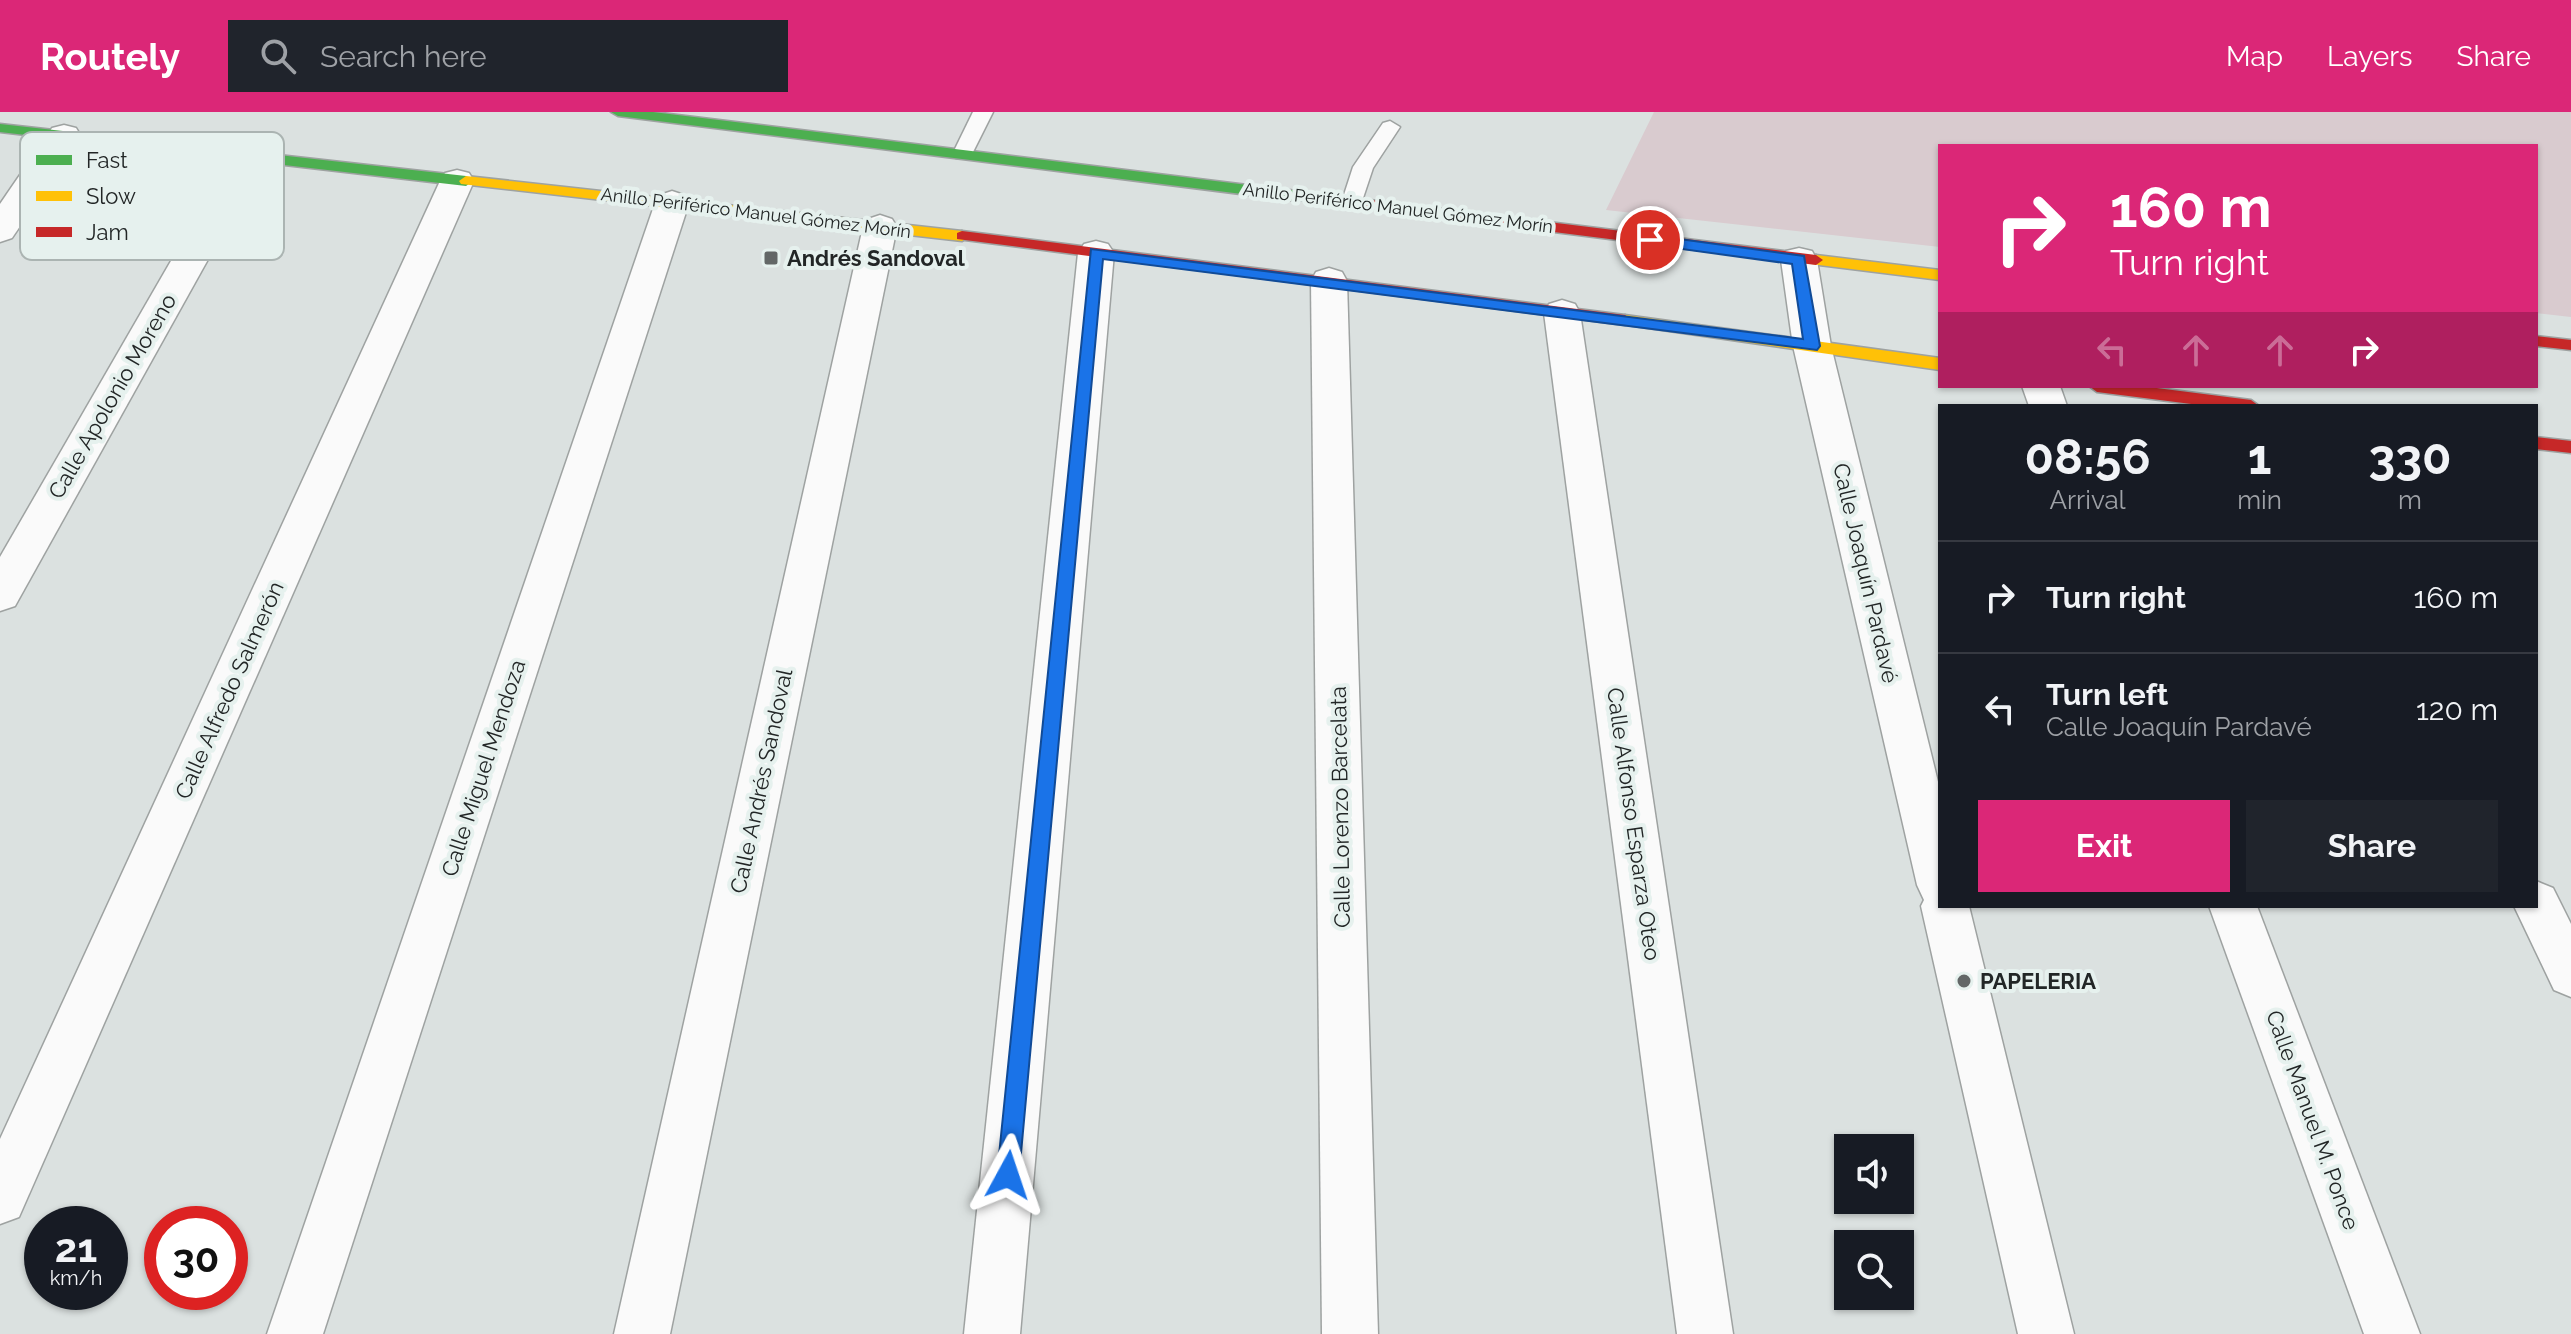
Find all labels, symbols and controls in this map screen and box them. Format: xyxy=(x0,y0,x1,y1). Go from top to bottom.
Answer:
search box xyxy=(228,20,788,92)
text: Routely xyxy=(40,34,180,79)
icon: search xyxy=(256,34,300,78)
text: Search here xyxy=(320,39,487,74)
text: Map xyxy=(2226,40,2283,73)
text: Layers xyxy=(2327,40,2413,73)
text: Share xyxy=(2457,40,2531,73)
legend xyxy=(20,132,284,260)
text: Fast xyxy=(86,147,128,173)
text: 160 m xyxy=(2110,174,2272,240)
icon: right xyxy=(1978,176,2082,280)
street label: Anillo Periférico Manuel Gómez Morín xyxy=(1242,178,1554,237)
text: Slow xyxy=(86,183,136,209)
street label: Anillo Periférico Manuel Gómez Morín xyxy=(600,183,912,242)
pin xyxy=(1616,206,1684,274)
icon: arrive xyxy=(1628,218,1672,262)
text: Jam xyxy=(86,219,129,245)
text: Turn right xyxy=(2110,241,2269,283)
place label: Andrés Sandoval xyxy=(787,245,966,271)
marker: Andrés Sandoval xyxy=(762,249,780,267)
street label: Calle Apolonio Moreno xyxy=(43,289,181,503)
icon: left xyxy=(2090,328,2134,372)
icon: ahead xyxy=(2174,328,2218,372)
icon: ahead xyxy=(2258,328,2302,372)
icon: right xyxy=(2342,328,2386,372)
text: 08:56 xyxy=(2025,429,2151,485)
text: 1 xyxy=(2248,429,2271,485)
text: 330 xyxy=(2368,429,2451,485)
street label: Calle Joaquín Pardavé xyxy=(1828,461,1904,686)
text: Arrival xyxy=(2049,485,2126,515)
text: min xyxy=(2237,485,2282,515)
text: m xyxy=(2398,485,2422,515)
icon: right xyxy=(1978,575,2022,619)
street label: Calle Alfredo Salmerón xyxy=(169,577,289,803)
text: Turn right xyxy=(2046,580,2186,615)
text: 160 m xyxy=(2413,580,2498,615)
street label: Calle Miguel Mendoza xyxy=(436,656,530,880)
street label: Calle Andrés Sandoval xyxy=(725,666,797,896)
text: Turn left xyxy=(2046,677,2168,712)
street label: Calle Lorenzo Barcelata xyxy=(1325,686,1355,928)
street label: Calle Alfonso Esparza Oteo xyxy=(1602,686,1666,962)
icon: left xyxy=(1978,687,2022,731)
text: 120 m xyxy=(2416,692,2498,727)
text: Calle Joaquín Pardavé xyxy=(2046,712,2312,742)
button: Exit xyxy=(1978,800,2230,892)
button: Share xyxy=(2246,800,2498,892)
place label: PAPELERIA xyxy=(1980,968,2096,994)
marker: PAPELERIA xyxy=(1955,972,1973,990)
street label: Calle Manuel M. Ponce xyxy=(2261,1007,2365,1233)
position arrow xyxy=(966,1133,1050,1217)
map controls xyxy=(1834,1134,1914,1310)
button: sound xyxy=(1834,1134,1914,1214)
speed limit sign: 30 xyxy=(144,1206,248,1310)
text: 21 xyxy=(55,1224,97,1271)
button: search xyxy=(1834,1230,1914,1310)
text: km/h xyxy=(50,1266,102,1290)

